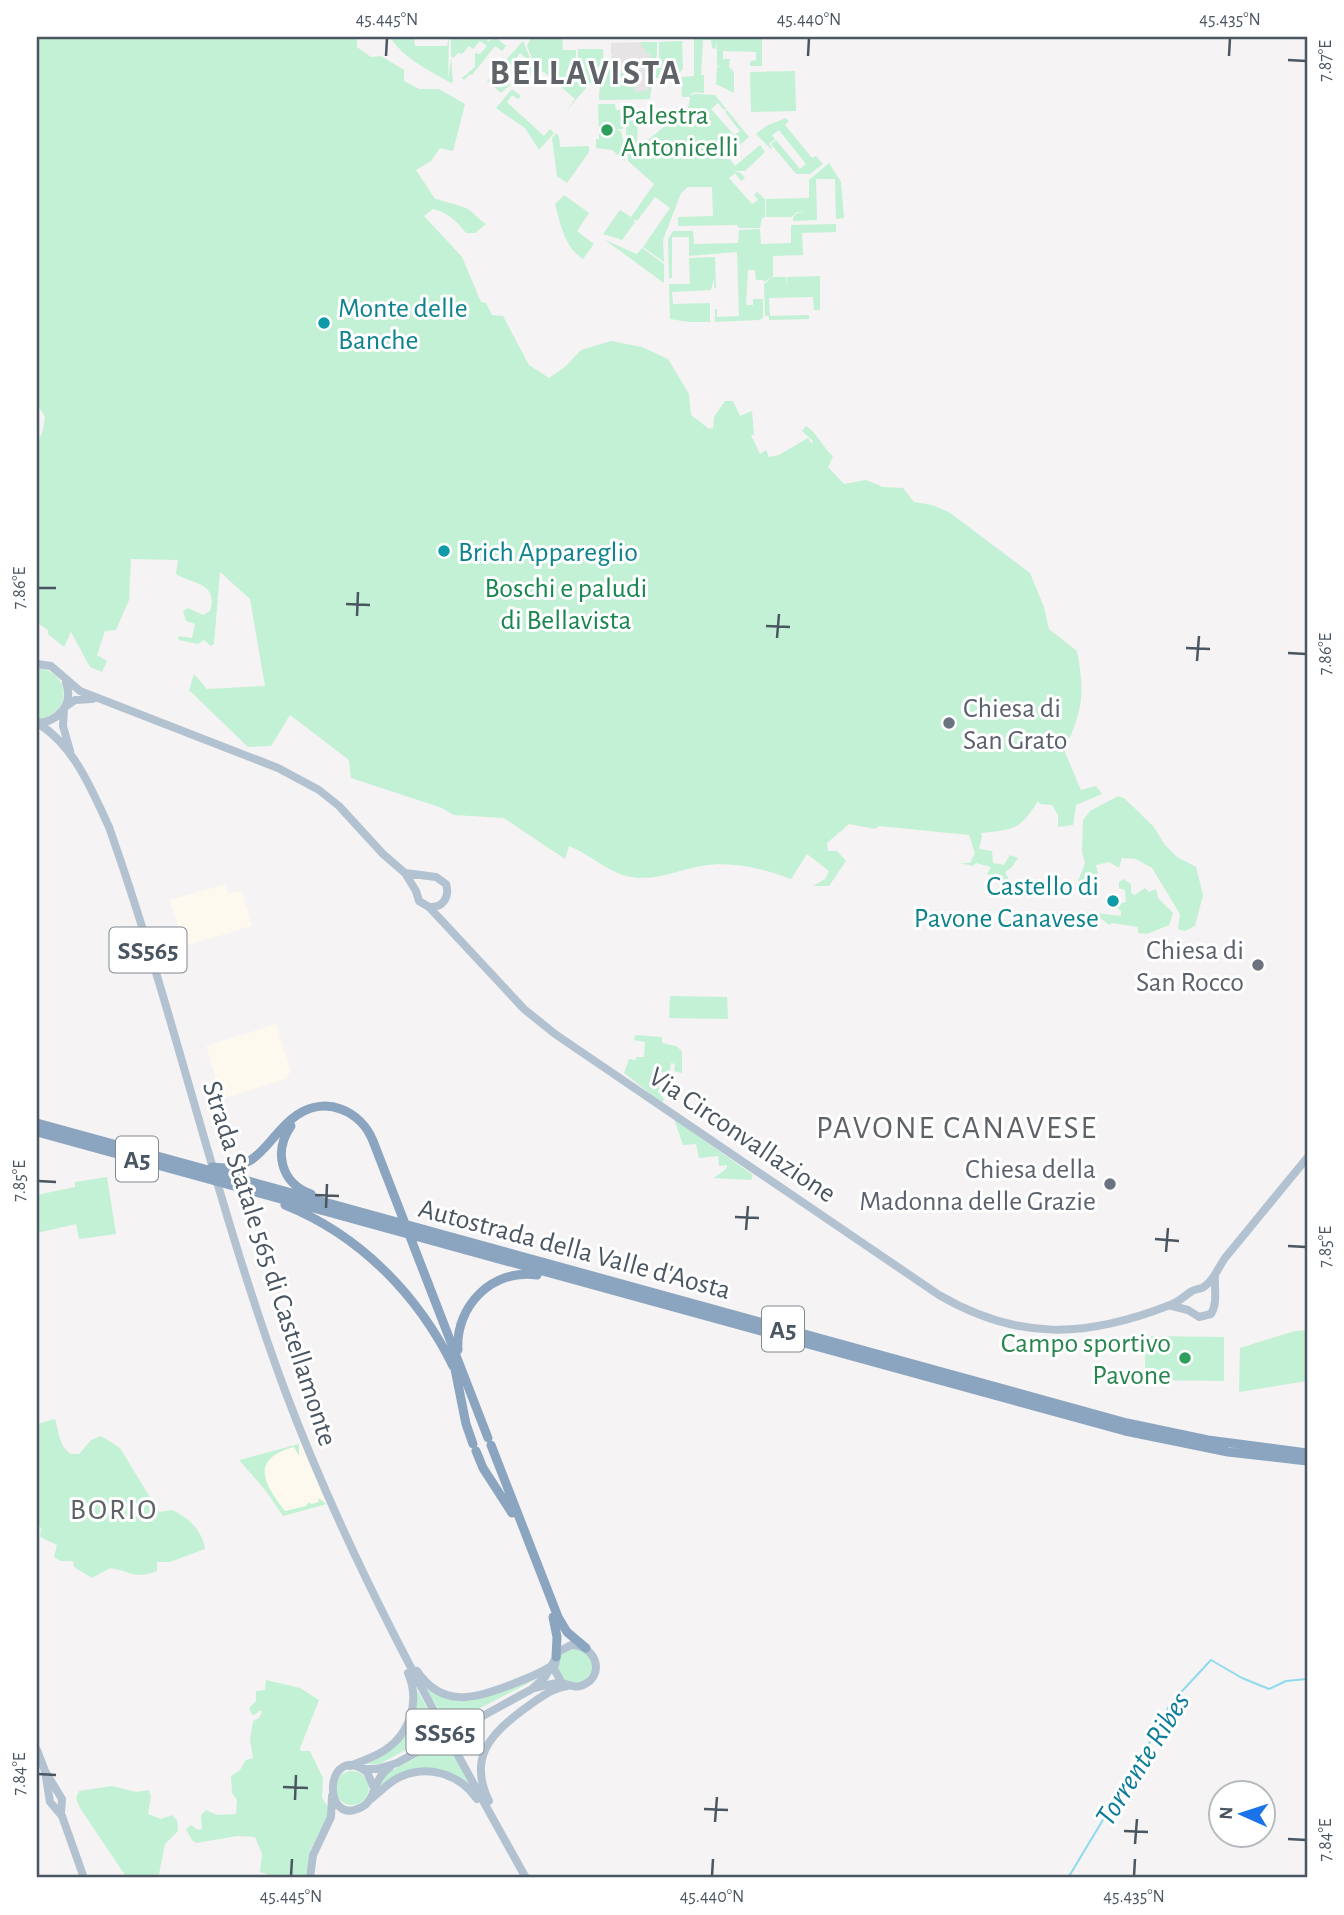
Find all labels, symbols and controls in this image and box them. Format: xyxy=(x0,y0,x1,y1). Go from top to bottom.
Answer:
text: 45.445°N xyxy=(356,11,418,29)
text: 45.440°N xyxy=(777,11,841,29)
text: 45.435°N xyxy=(1199,11,1261,29)
text: 7.87°E xyxy=(1317,40,1335,82)
district label: BELLAVISTA xyxy=(490,56,682,91)
place label: Palestra Antonicelli xyxy=(621,102,739,162)
marker: Palestra Antonicelli xyxy=(599,122,615,138)
place label: Monte delle Banche xyxy=(338,295,468,355)
marker: Monte delle Banche xyxy=(316,315,332,331)
place label: Brich Appareglio xyxy=(458,539,638,567)
marker: Brich Appareglio xyxy=(436,543,452,559)
text: 7.86°E xyxy=(11,566,29,609)
park label: Boschi e paludi di Bellavista xyxy=(485,575,647,635)
text: 7.86°E xyxy=(1317,632,1335,675)
place label: Chiesa di San Grato xyxy=(963,695,1068,755)
marker: Chiesa di San Grato xyxy=(941,715,957,731)
place label: Castello di Pavone Canavese xyxy=(914,873,1099,933)
marker: Castello di Pavone Canavese xyxy=(1105,893,1121,909)
road number: SS565 xyxy=(110,928,186,973)
place label: Chiesa di San Rocco xyxy=(1136,937,1244,997)
marker: Chiesa di San Rocco xyxy=(1250,957,1266,973)
street label: Via Circonvallazione xyxy=(643,1063,840,1208)
street label: Strada Statale 565 di Castellamonte xyxy=(197,1078,341,1450)
district label: PAVONE CANAVESE xyxy=(816,1112,1098,1144)
road number: A5 xyxy=(116,1136,158,1182)
place label: Chiesa della Madonna delle Grazie xyxy=(859,1156,1096,1216)
text: 7.85°E xyxy=(11,1160,29,1202)
marker: Chiesa della Madonna delle Grazie xyxy=(1102,1176,1118,1192)
street label: Autostrada della Valle d'Aosta xyxy=(415,1195,734,1305)
text: 7.85°E xyxy=(1317,1226,1335,1268)
road number: A5 xyxy=(762,1306,804,1352)
place label: Campo sportivo Pavone xyxy=(1001,1330,1171,1390)
marker: Campo sportivo Pavone xyxy=(1177,1350,1193,1366)
district label: BORIO xyxy=(70,1495,158,1525)
water label: Torrente Ribes xyxy=(1090,1687,1196,1832)
road number: SS565 xyxy=(406,1709,484,1754)
text: 7.84°E xyxy=(11,1752,29,1795)
north arrow xyxy=(1208,1778,1278,1848)
text: N xyxy=(1217,1806,1236,1820)
text: 7.84°E xyxy=(1317,1818,1335,1861)
text: 45.445°N xyxy=(260,1888,322,1906)
text: 45.440°N xyxy=(680,1888,744,1906)
text: 45.435°N xyxy=(1103,1888,1165,1906)

